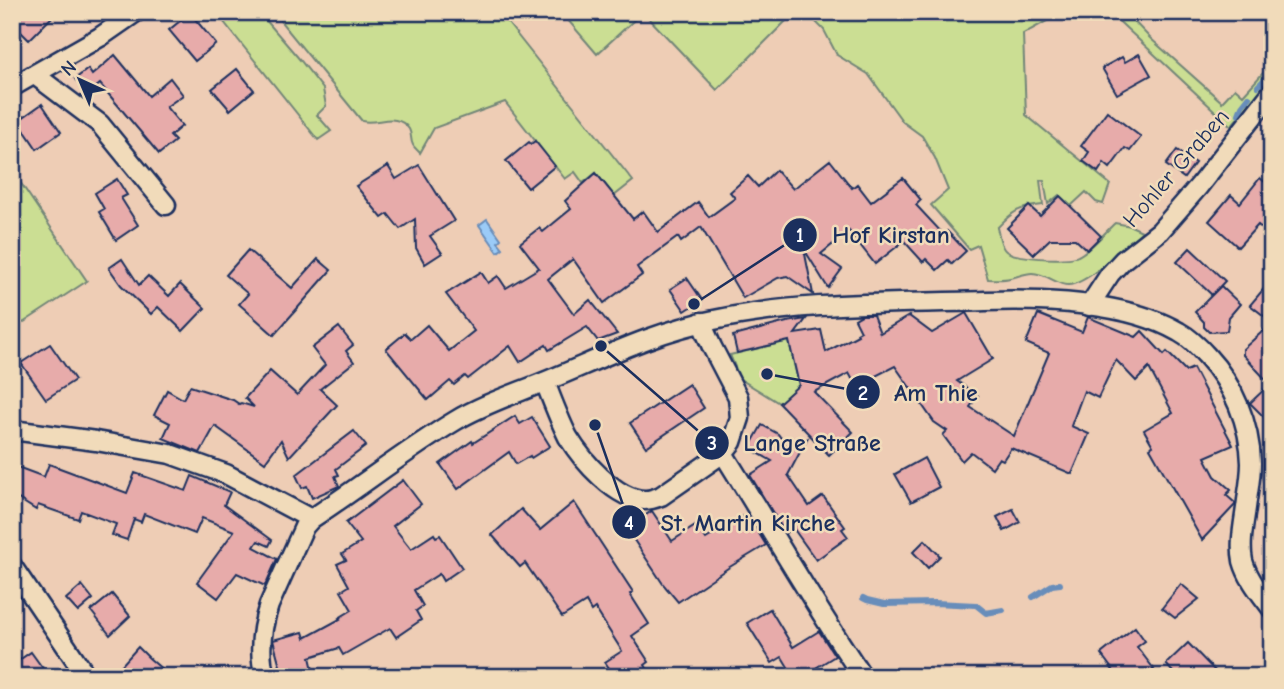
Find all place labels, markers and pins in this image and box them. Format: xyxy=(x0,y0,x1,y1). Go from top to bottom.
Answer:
callout: Hof Kirstan xyxy=(783,212,963,257)
callout: Am Thie xyxy=(845,370,992,415)
callout: Lange Straße xyxy=(694,421,895,466)
callout: St. Martin Kirche xyxy=(612,500,849,545)

